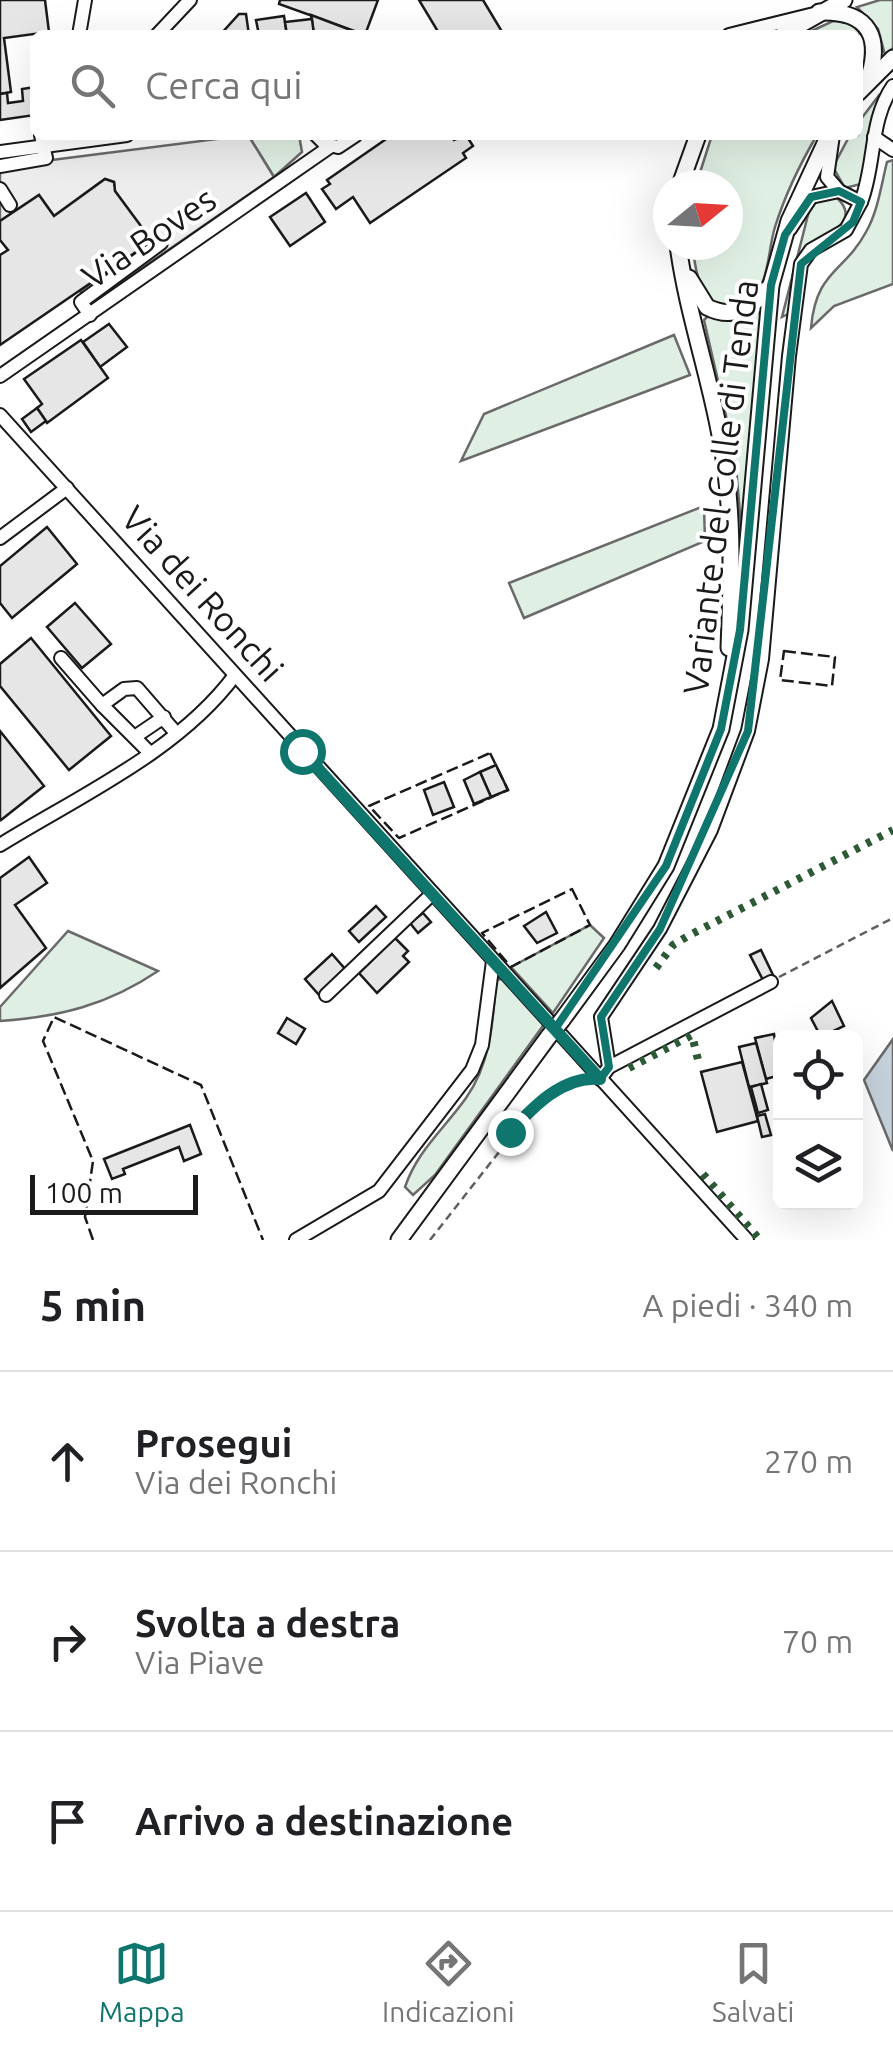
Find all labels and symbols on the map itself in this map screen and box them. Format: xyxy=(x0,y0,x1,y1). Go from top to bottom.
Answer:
north arrow xyxy=(653,170,743,260)
street label: Via Boves xyxy=(74,178,223,296)
street label: Variante del Colle di Tenda xyxy=(675,277,765,697)
street label: Via dei Ronchi xyxy=(114,498,292,689)
route start xyxy=(280,729,326,775)
route end xyxy=(488,1110,534,1156)
scale bar xyxy=(30,1170,198,1214)

